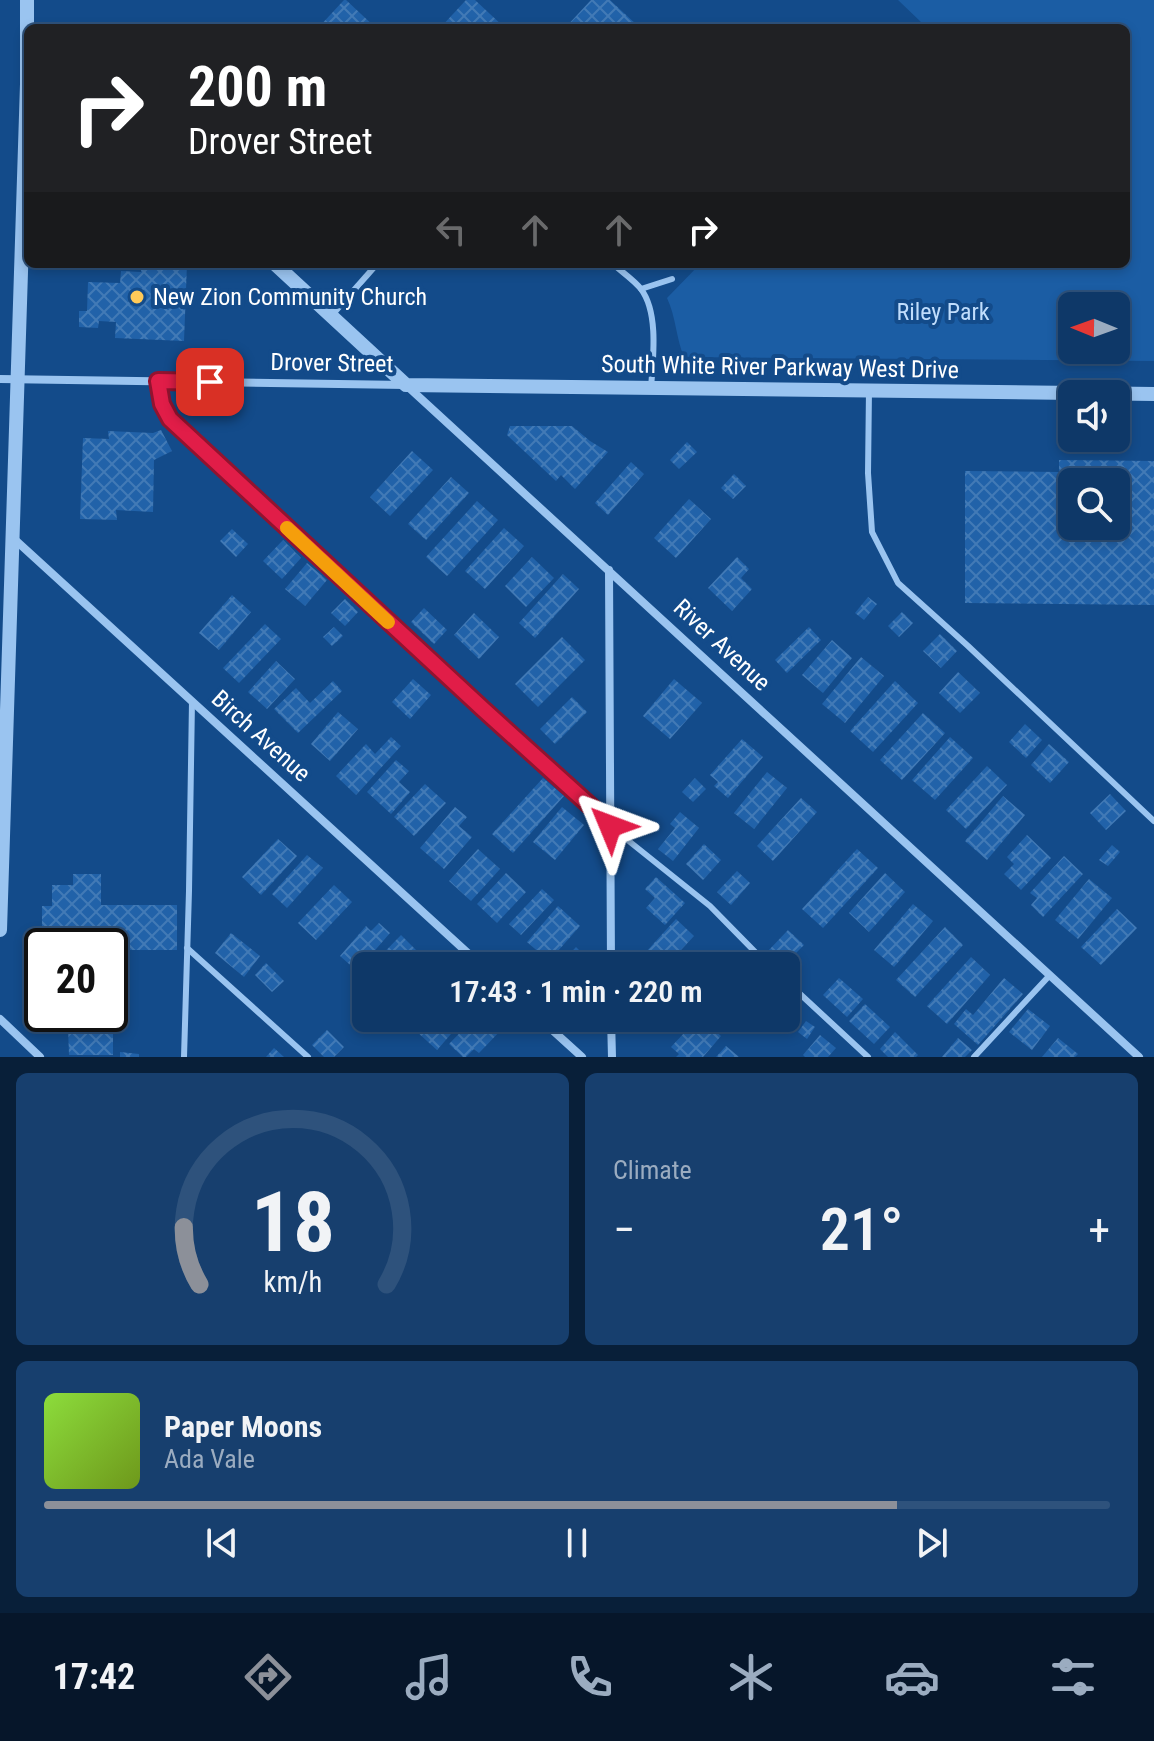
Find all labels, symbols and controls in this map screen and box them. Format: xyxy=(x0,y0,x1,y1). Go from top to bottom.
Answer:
text: 200 m xyxy=(188,54,327,120)
icon: right xyxy=(56,56,160,160)
text: Drover Street xyxy=(188,121,373,163)
icon: left xyxy=(429,208,473,252)
icon: ahead xyxy=(513,208,557,252)
icon: ahead xyxy=(597,208,641,252)
icon: right xyxy=(681,208,725,252)
place label: New Zion Community Church xyxy=(153,283,427,311)
marker: New Zion Community Church xyxy=(128,288,146,306)
north arrow xyxy=(1058,292,1130,364)
map controls xyxy=(1058,292,1130,540)
park label: Riley Park xyxy=(896,298,990,326)
pin xyxy=(176,348,244,416)
street label: Drover Street xyxy=(270,348,394,378)
street label: South White River Parkway West Drive xyxy=(601,350,959,384)
icon: arrive xyxy=(188,360,232,404)
button: sound xyxy=(1058,380,1130,452)
button: search xyxy=(1058,468,1130,540)
street label: River Avenue xyxy=(668,593,776,697)
street label: Birch Avenue xyxy=(206,684,316,788)
position arrow xyxy=(568,784,652,868)
speed limit sign: 20 xyxy=(24,928,128,1032)
text: 17:43 · 1 min · 220 m xyxy=(449,974,703,1009)
text: Climate xyxy=(613,1155,692,1185)
text: 18 xyxy=(250,1174,335,1271)
text: 21° xyxy=(820,1194,903,1265)
text: − xyxy=(613,1204,635,1256)
text: + xyxy=(1088,1204,1110,1256)
text: km/h xyxy=(263,1265,322,1299)
text: Paper Moons xyxy=(164,1409,322,1444)
text: Ada Vale xyxy=(164,1444,255,1474)
icon: previous xyxy=(200,1521,244,1565)
icon: pause xyxy=(555,1521,599,1565)
icon: next xyxy=(910,1521,954,1565)
icon: directions xyxy=(240,1649,296,1705)
icon: music xyxy=(401,1649,457,1705)
icon: phone xyxy=(562,1649,618,1705)
icon: climate xyxy=(723,1649,779,1705)
icon: car xyxy=(884,1649,940,1705)
icon: filters xyxy=(1045,1649,1101,1705)
text: 17:42 xyxy=(53,1656,135,1698)

